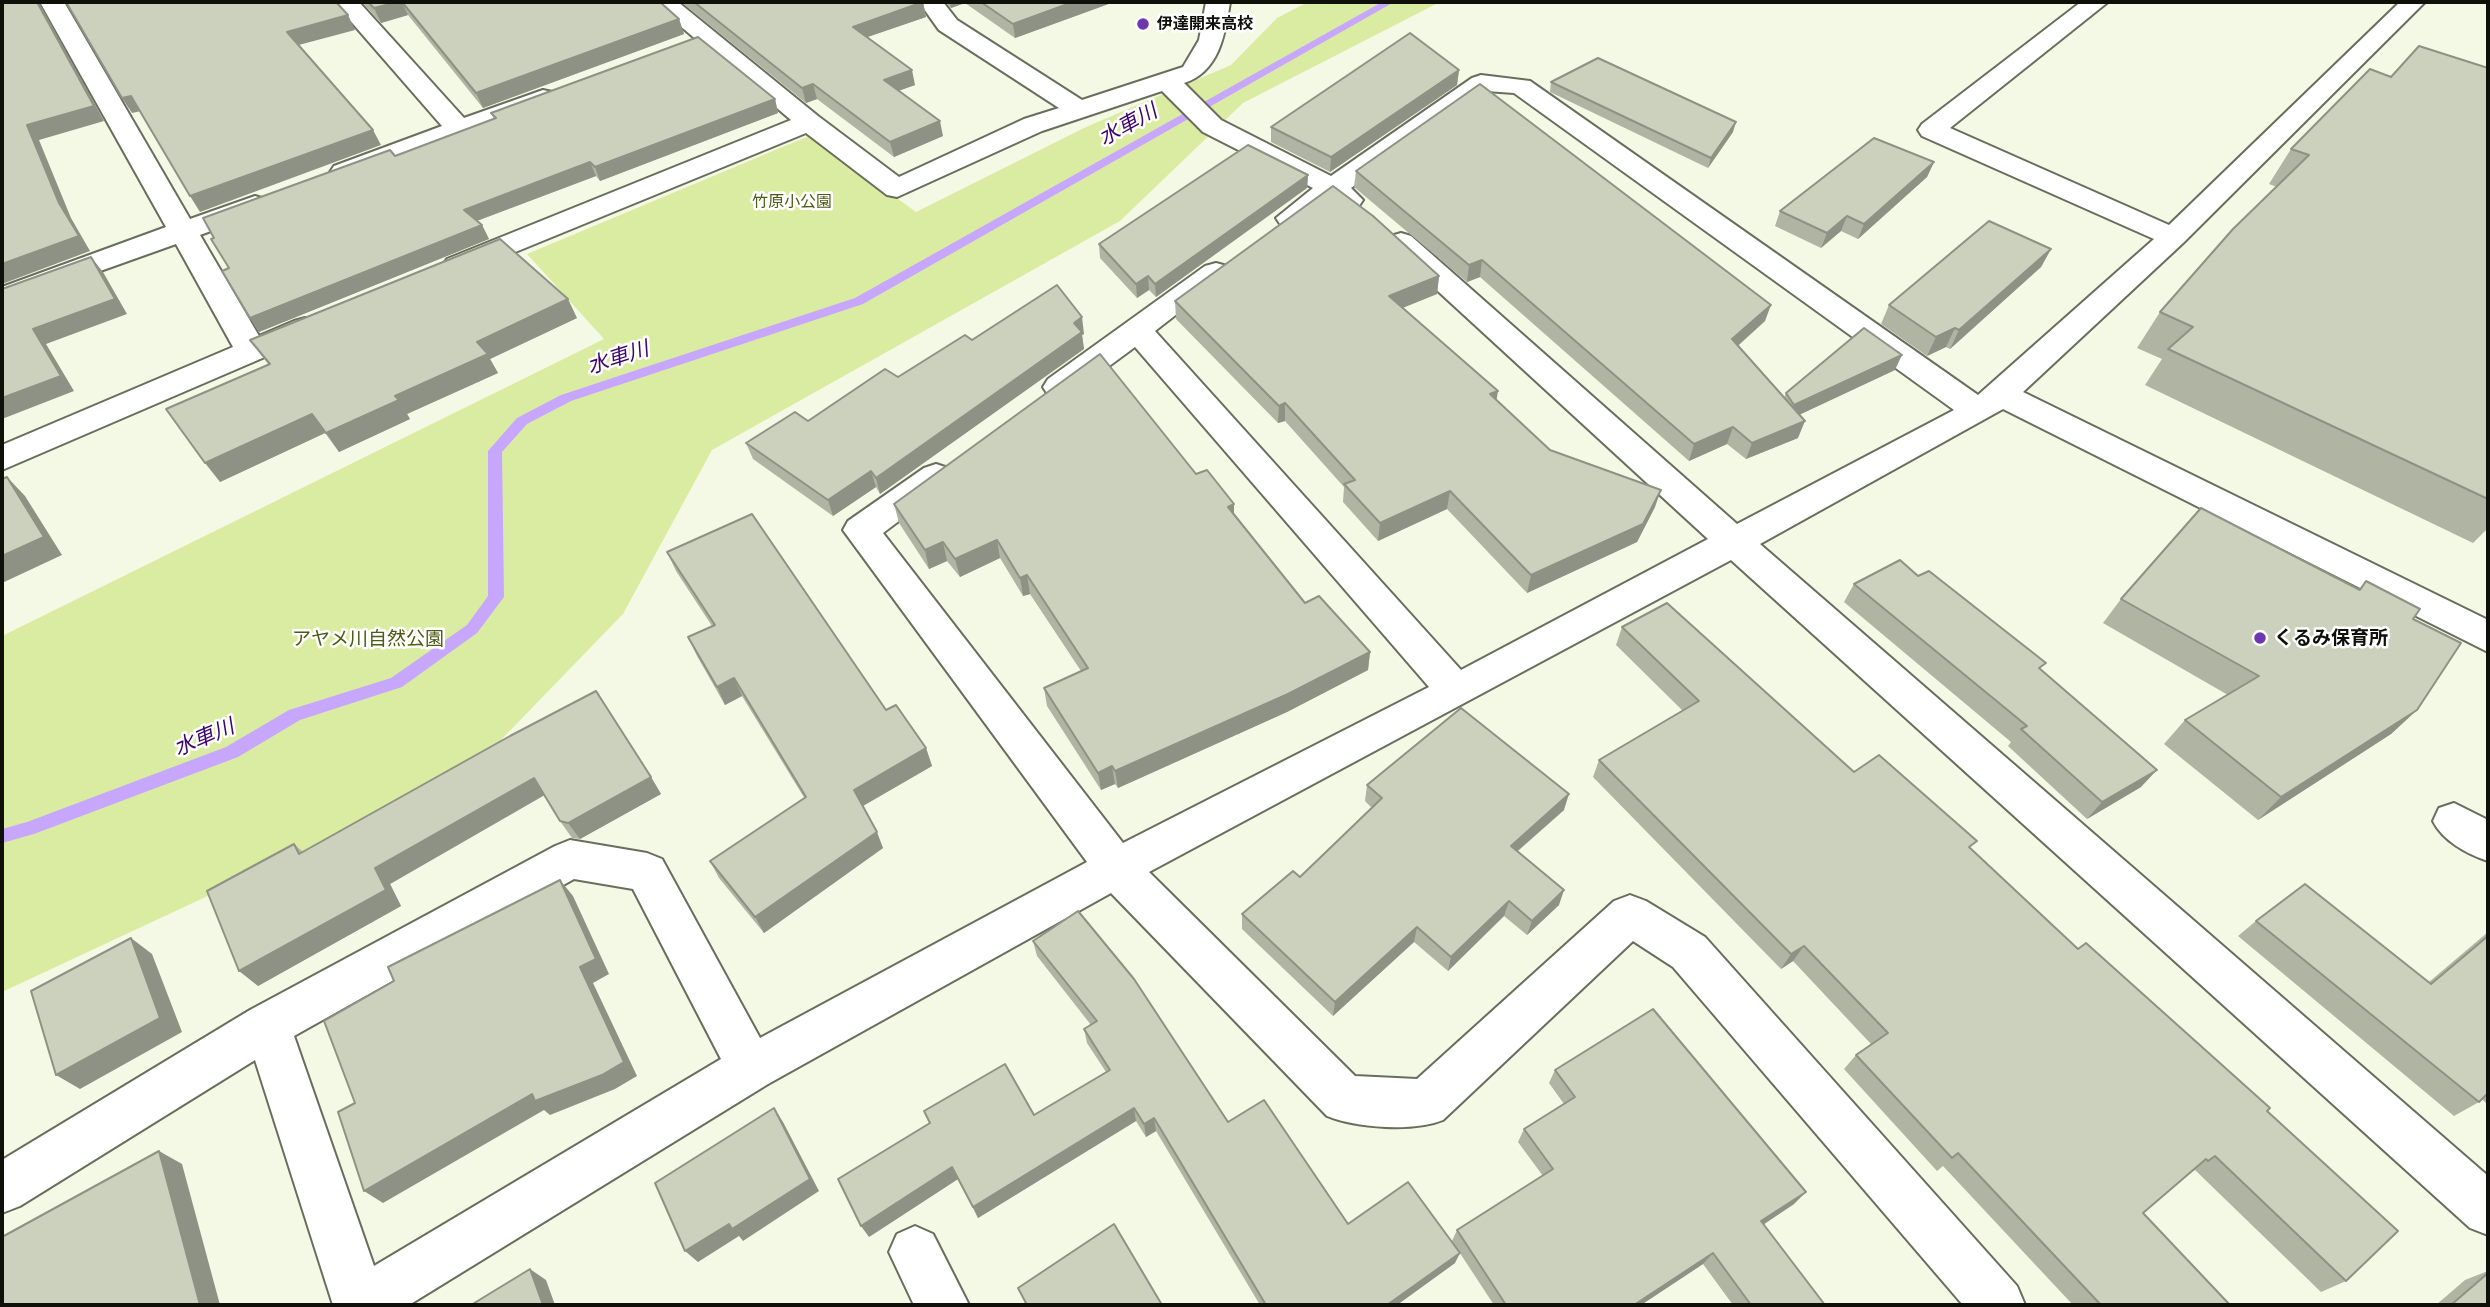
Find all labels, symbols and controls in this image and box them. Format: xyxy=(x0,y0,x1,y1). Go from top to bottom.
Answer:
place label: 伊達開来高校 xyxy=(1157,14,1253,34)
marker: 伊達開来高校 xyxy=(1135,16,1151,32)
water label: 水車川 xyxy=(1094,99,1162,151)
park label: 竹原小公園 xyxy=(752,192,832,212)
water label: 水車川 xyxy=(584,336,652,380)
place label: くるみ保育所 xyxy=(2274,627,2388,649)
park label: アヤメ川自然公園 xyxy=(292,628,444,650)
marker: くるみ保育所 xyxy=(2252,630,2268,646)
water label: 水車川 xyxy=(170,714,238,762)

